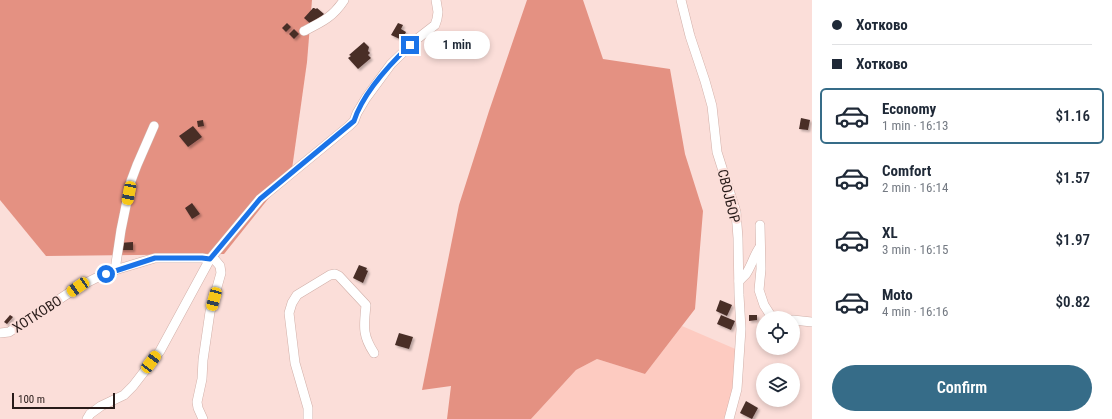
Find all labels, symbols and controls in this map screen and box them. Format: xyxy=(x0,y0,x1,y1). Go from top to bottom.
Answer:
text: Хотково xyxy=(856,16,908,34)
callout: 1 min xyxy=(424,31,490,59)
route end xyxy=(401,36,419,54)
text: 1 min xyxy=(443,37,471,52)
text: Хотково xyxy=(856,55,908,73)
icon: car xyxy=(834,98,870,134)
text: Economy xyxy=(882,100,936,118)
text: $1.16 xyxy=(1056,107,1090,125)
text: 1 min · 16:13 xyxy=(882,118,948,133)
icon: car xyxy=(834,160,870,196)
text: Comfort xyxy=(882,162,931,180)
street label: СВОЈБОР xyxy=(715,168,743,225)
text: $1.57 xyxy=(1056,169,1090,187)
car xyxy=(121,180,137,206)
text: 2 min · 16:14 xyxy=(882,180,948,195)
icon: car xyxy=(834,222,870,258)
text: XL xyxy=(882,224,898,242)
text: $1.97 xyxy=(1056,231,1090,249)
text: 3 min · 16:15 xyxy=(882,242,948,257)
route start xyxy=(97,265,115,283)
car xyxy=(65,275,91,299)
icon: car xyxy=(834,284,870,320)
car xyxy=(205,286,223,312)
text: Moto xyxy=(882,286,913,304)
street label: ХОТКОВО xyxy=(10,292,64,336)
text: $0.82 xyxy=(1056,293,1090,311)
text: 4 min · 16:16 xyxy=(882,304,948,319)
map controls xyxy=(756,311,800,407)
button: locate xyxy=(756,311,800,355)
car xyxy=(139,349,163,375)
button: layers xyxy=(756,363,800,407)
button: Confirm xyxy=(832,365,1092,411)
scale bar xyxy=(12,391,115,410)
text: 100 m xyxy=(18,393,45,406)

